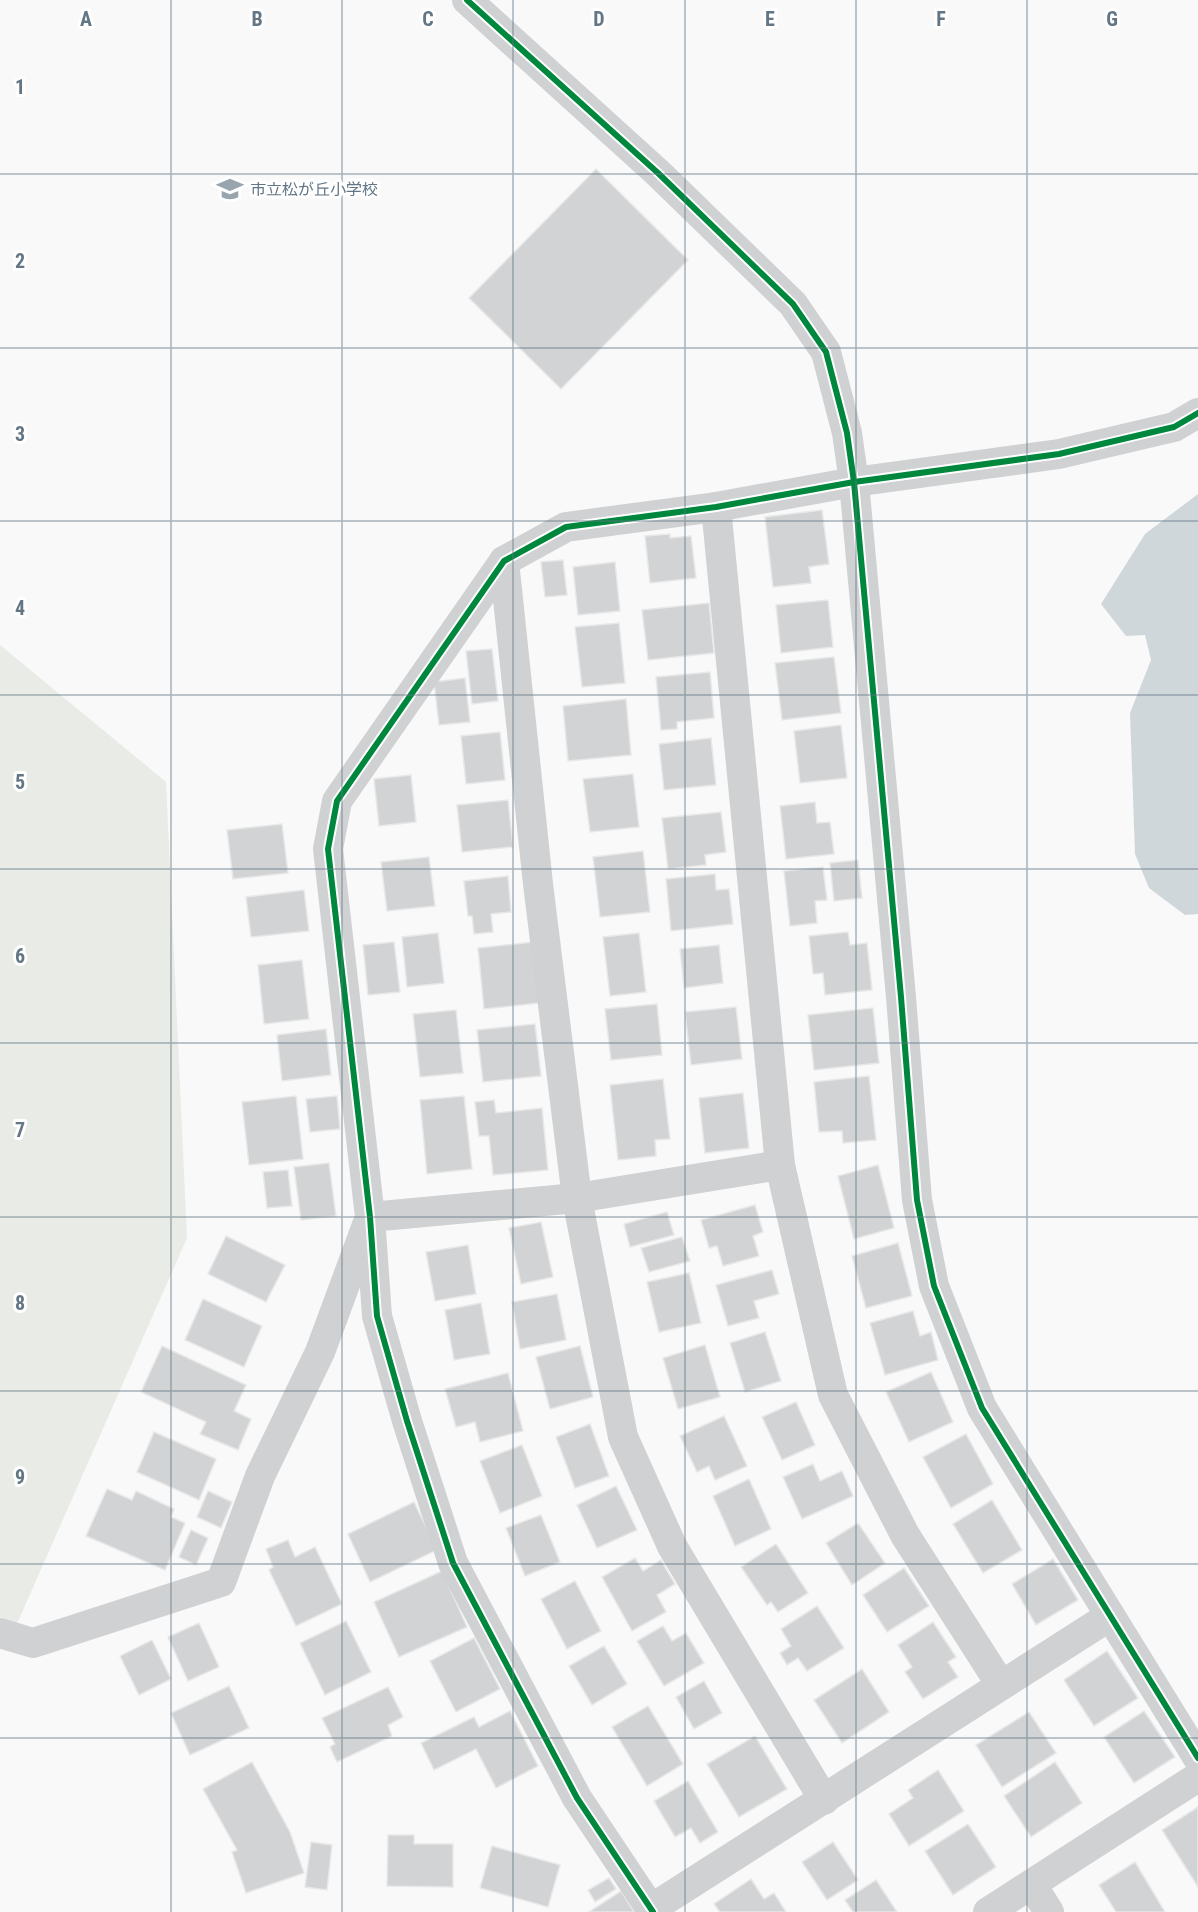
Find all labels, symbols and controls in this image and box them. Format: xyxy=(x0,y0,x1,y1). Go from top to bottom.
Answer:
text: A xyxy=(80,7,92,31)
text: B xyxy=(251,7,263,31)
text: C xyxy=(422,7,434,31)
text: D xyxy=(593,7,605,31)
text: E xyxy=(765,7,775,31)
text: F xyxy=(936,7,946,31)
text: G xyxy=(1106,7,1118,31)
text: 1 xyxy=(15,75,25,99)
school or university icon: 市立松が丘小学校 xyxy=(215,174,245,204)
place label: 市立松が丘小学校 xyxy=(250,180,378,199)
text: 2 xyxy=(15,249,25,273)
text: 3 xyxy=(15,422,25,446)
text: 4 xyxy=(15,596,25,620)
text: 5 xyxy=(15,770,25,794)
text: 6 xyxy=(15,944,25,968)
text: 7 xyxy=(15,1118,25,1142)
text: 8 xyxy=(15,1291,25,1315)
text: 9 xyxy=(15,1465,25,1489)

